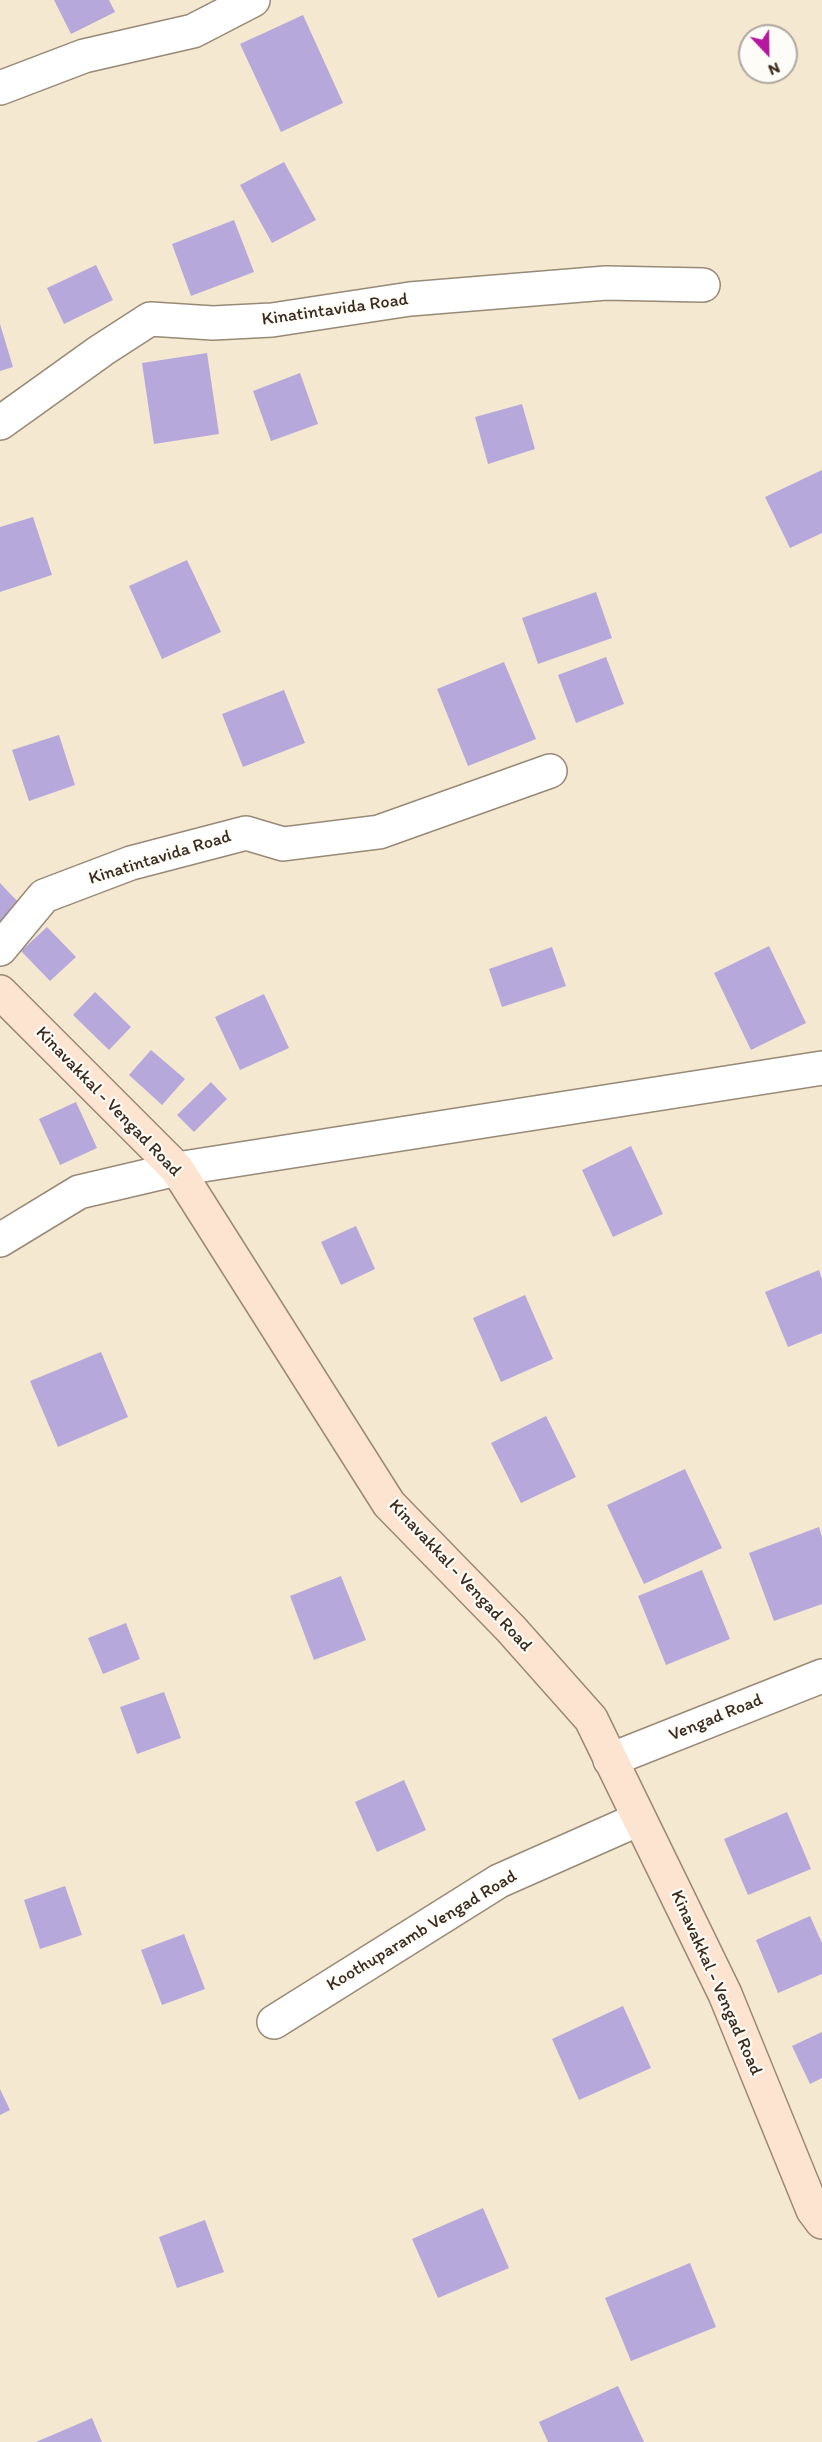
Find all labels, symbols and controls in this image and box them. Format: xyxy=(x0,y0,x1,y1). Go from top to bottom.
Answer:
north arrow xyxy=(738,24,798,84)
text: N xyxy=(766,58,783,80)
street label: Kinatintavida Road xyxy=(260,289,410,331)
street label: Kinatintavida Road xyxy=(86,826,234,890)
street label: Kinavakkal - Vengad Road xyxy=(31,1022,185,1182)
street label: Kinavakkal - Vengad Road xyxy=(384,1495,536,1657)
street label: Vengad Road xyxy=(666,1689,766,1747)
street label: Koothuparamb Vengad Road xyxy=(323,1866,521,1996)
street label: Kinavakkal - Vengad Road xyxy=(665,1887,767,2079)

